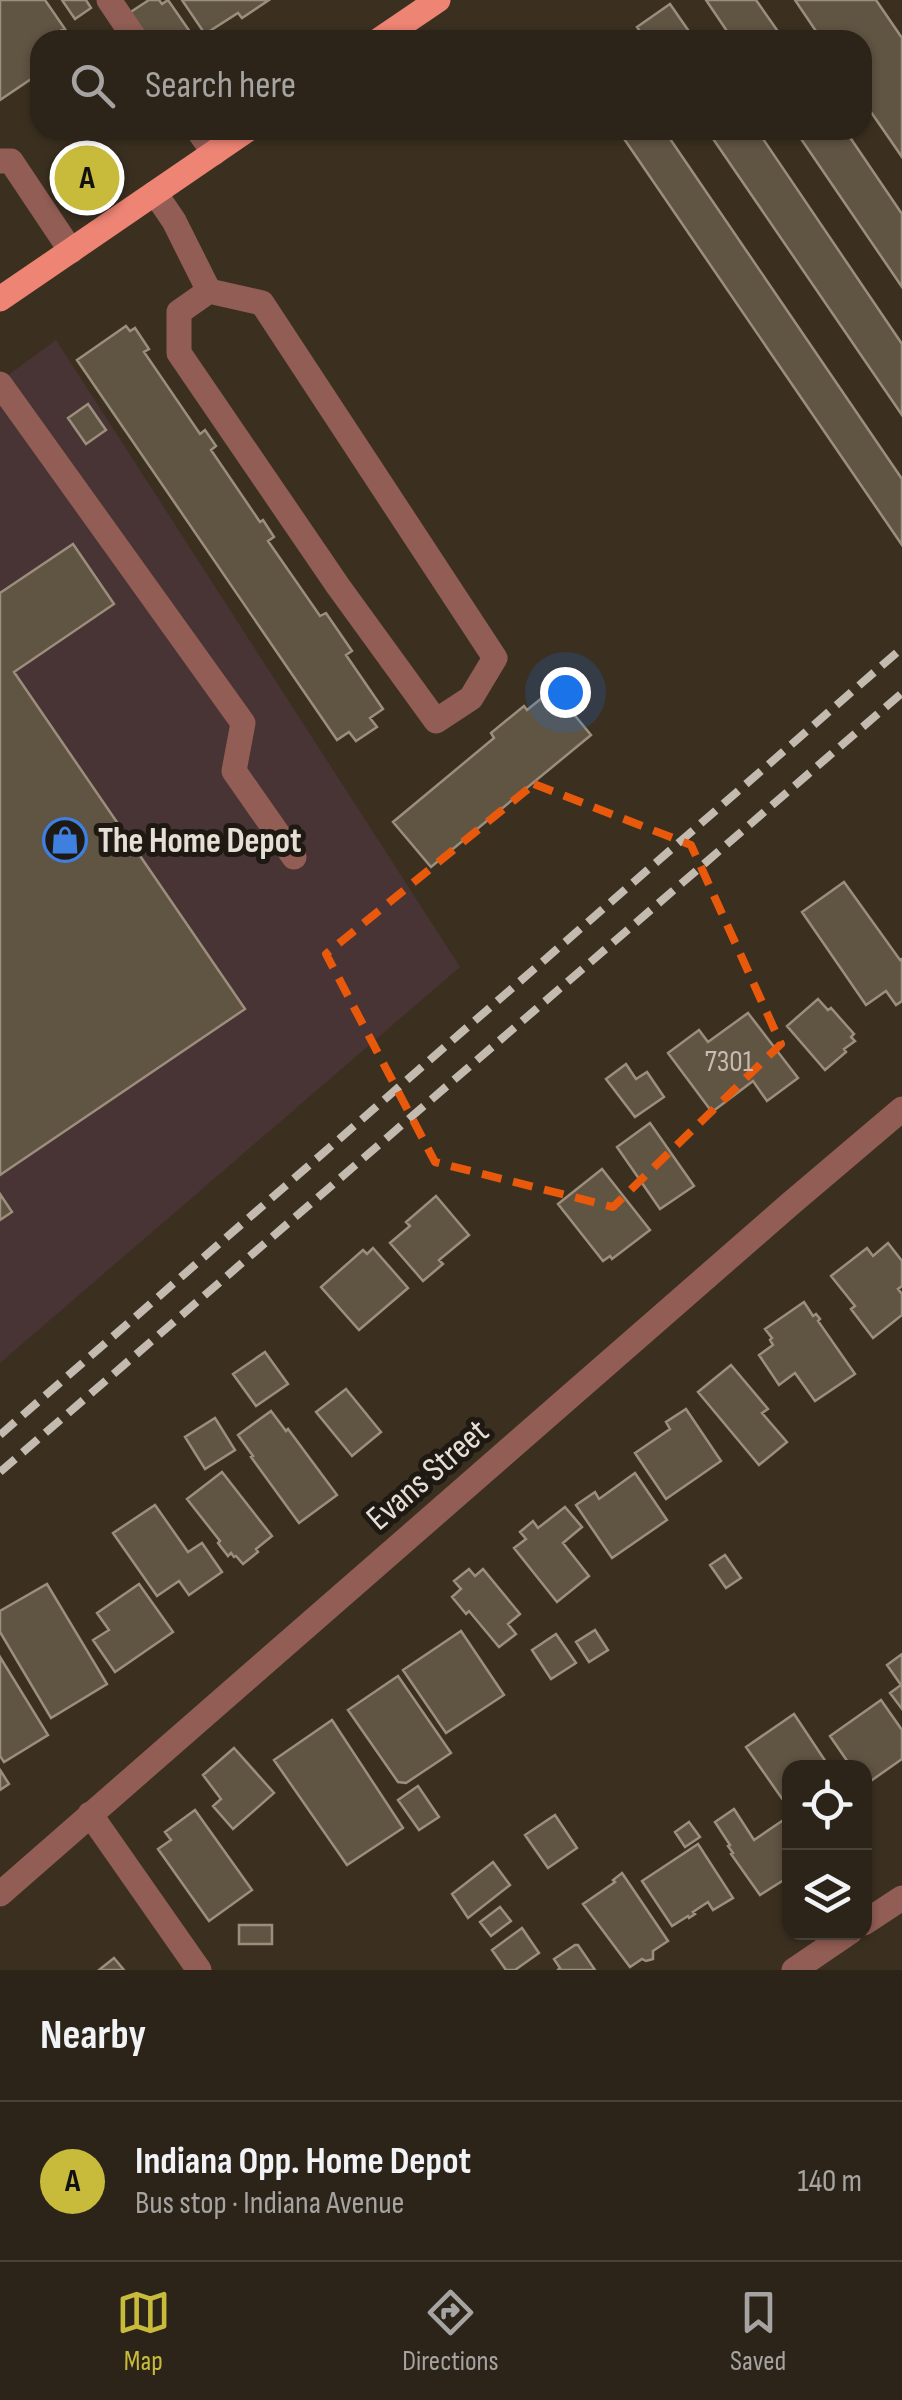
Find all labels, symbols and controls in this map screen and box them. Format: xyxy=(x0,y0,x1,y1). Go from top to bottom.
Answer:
search box xyxy=(30,30,872,140)
icon: search xyxy=(65,58,120,113)
text: Search here xyxy=(145,63,296,108)
pin: A xyxy=(54,140,120,216)
your location xyxy=(540,667,591,718)
shop icon: The Home Depot xyxy=(42,817,88,863)
place label: The Home Depot xyxy=(98,820,302,863)
house number: 7301 xyxy=(705,1044,754,1080)
street label: Evans Street xyxy=(358,1410,498,1540)
map controls xyxy=(782,1760,872,1940)
button: locate xyxy=(782,1760,872,1850)
button: layers xyxy=(782,1850,872,1940)
text: Nearby xyxy=(40,2010,146,2061)
text: Indiana Opp. Home Depot xyxy=(135,2139,471,2184)
text: A xyxy=(65,2162,80,2201)
text: 140 m xyxy=(798,2162,862,2201)
text: Bus stop · Indiana Avenue xyxy=(135,2184,404,2223)
tab: Map xyxy=(116,2285,171,2378)
tab: Directions xyxy=(402,2285,499,2378)
tab: Saved xyxy=(730,2285,786,2378)

